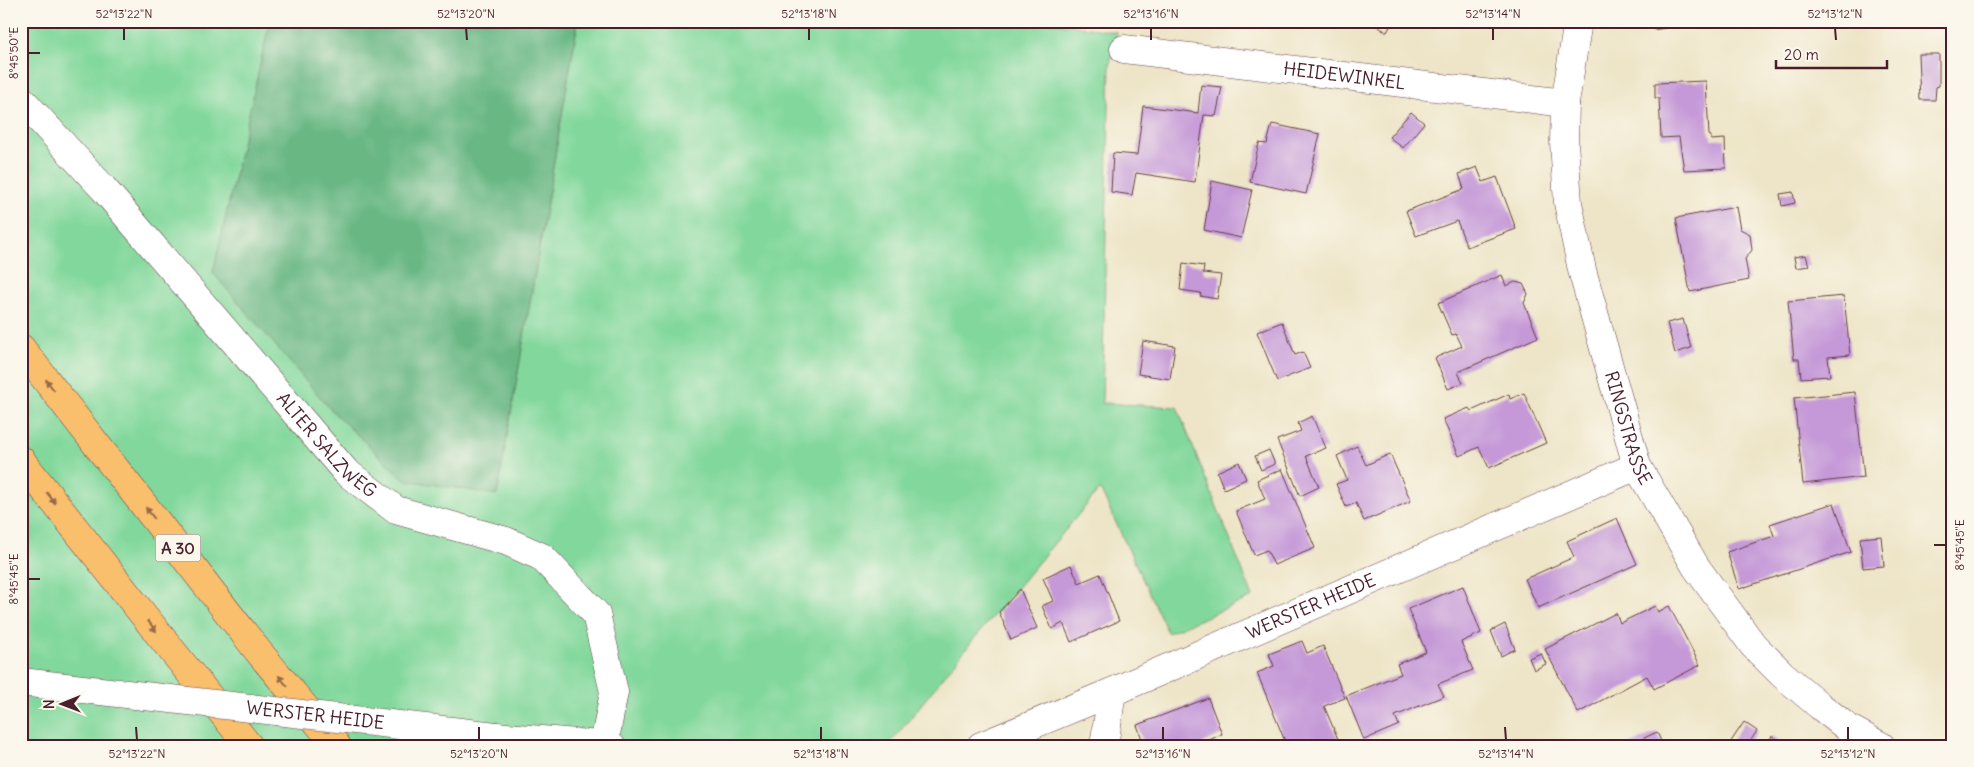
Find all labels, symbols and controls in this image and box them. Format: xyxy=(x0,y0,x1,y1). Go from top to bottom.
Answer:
text: 52°13'22"N xyxy=(96,6,152,21)
text: 52°13'20"N xyxy=(437,6,495,21)
text: 52°13'18"N xyxy=(781,6,837,21)
text: 52°13'16"N xyxy=(1123,6,1179,21)
text: 52°13'14"N xyxy=(1465,6,1521,21)
text: 52°13'12"N xyxy=(1807,6,1863,21)
text: 8°45'50"E xyxy=(6,27,21,79)
scale bar xyxy=(1776,38,1888,70)
text: 20 m xyxy=(1784,45,1819,64)
street label: HEIDEWINKEL xyxy=(1282,57,1407,94)
street label: RINGSTRASSE xyxy=(1600,368,1657,489)
one-way arrow xyxy=(44,379,55,392)
street label: ALTER SALZWEG xyxy=(272,387,382,502)
one-way arrow xyxy=(46,491,57,504)
one-way arrow xyxy=(144,507,155,520)
text: 8°45'45"E xyxy=(1952,519,1967,571)
road number: A 30 xyxy=(156,534,200,562)
text: 8°45'45"E xyxy=(6,553,21,605)
street label: WERSTER HEIDE xyxy=(1242,568,1379,644)
one-way arrow xyxy=(146,619,157,632)
one-way arrow xyxy=(278,675,289,688)
north arrow xyxy=(38,680,88,730)
street label: WERSTER HEIDE xyxy=(245,696,385,734)
text: N xyxy=(40,699,58,709)
text: 52°13'22"N xyxy=(109,746,165,761)
text: 52°13'20"N xyxy=(450,746,508,761)
text: 52°13'18"N xyxy=(793,746,849,761)
text: 52°13'16"N xyxy=(1135,746,1191,761)
text: 52°13'14"N xyxy=(1478,746,1534,761)
text: 52°13'12"N xyxy=(1820,746,1876,761)

